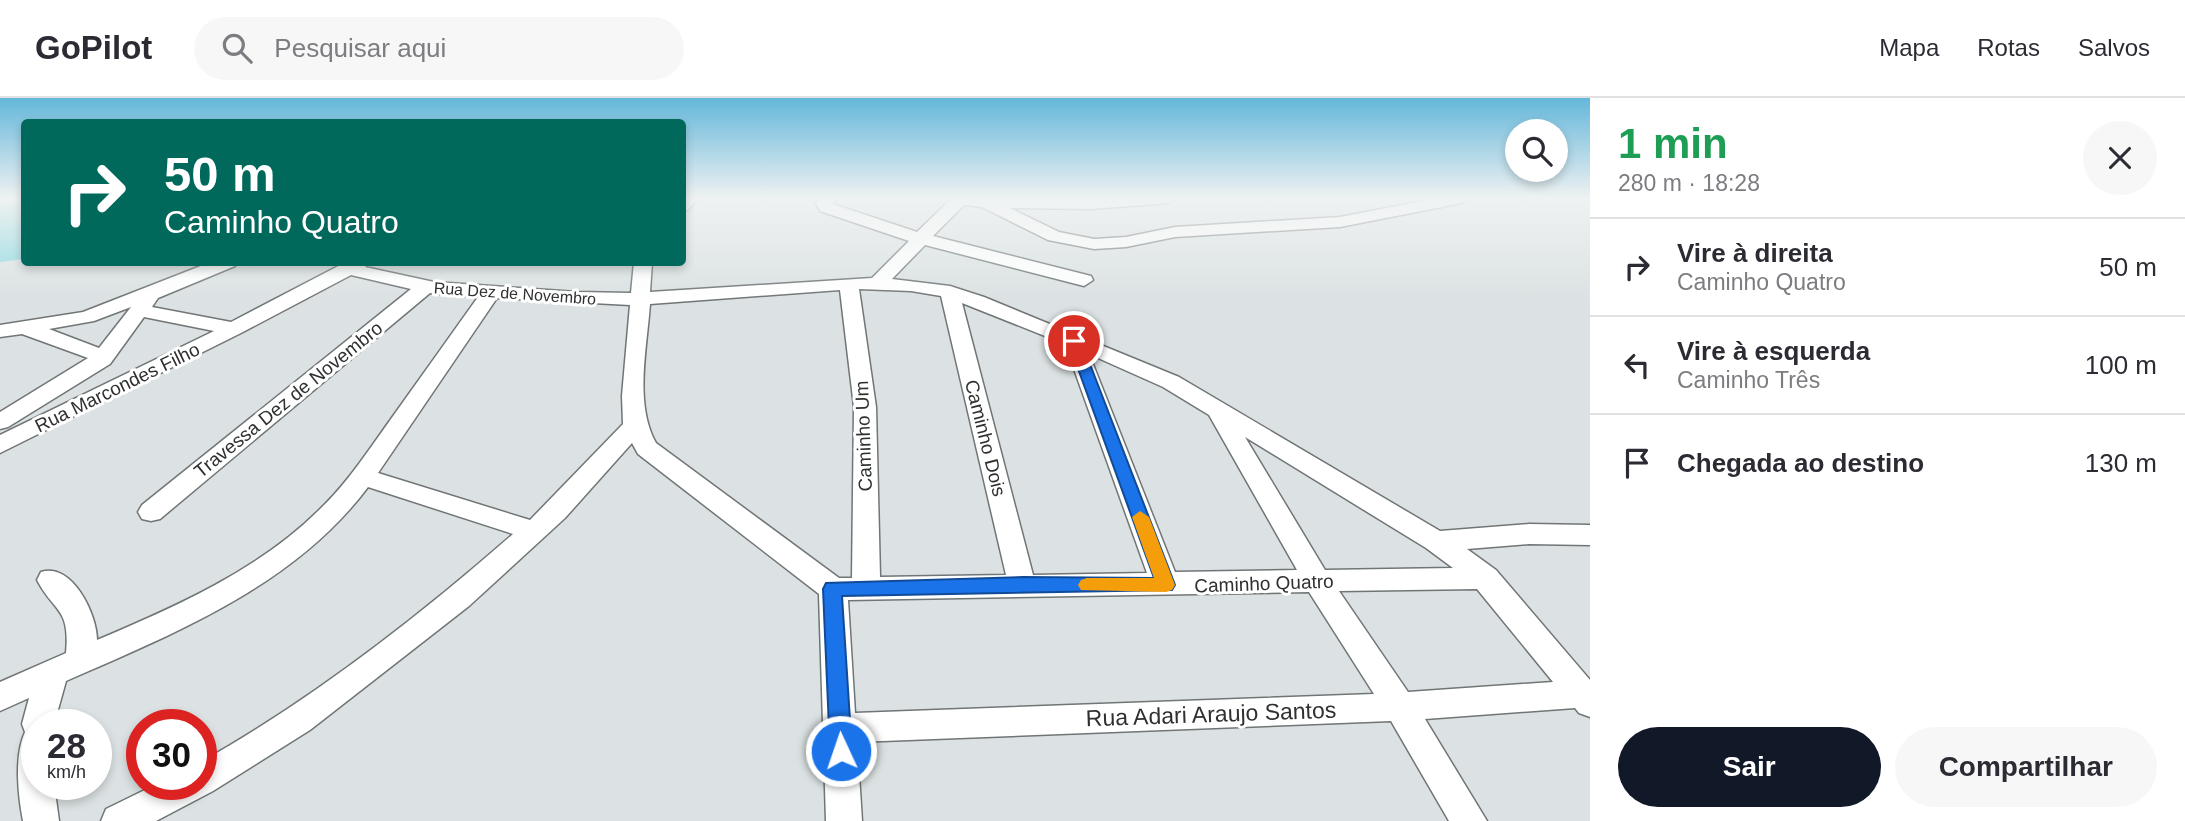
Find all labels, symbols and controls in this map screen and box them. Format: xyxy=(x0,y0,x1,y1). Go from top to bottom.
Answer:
search box xyxy=(194,17,684,80)
text: GoPilot xyxy=(35,29,152,66)
icon: search xyxy=(218,29,256,67)
text: Pesquisar aqui xyxy=(274,33,446,63)
text: Mapa xyxy=(1879,34,1939,61)
text: Rotas xyxy=(1977,34,2040,61)
text: Salvos xyxy=(2078,34,2150,61)
map controls xyxy=(1505,119,1568,182)
button: search xyxy=(1505,119,1568,182)
text: 1 min xyxy=(1618,120,1728,167)
button: close xyxy=(2083,121,2157,195)
icon: right xyxy=(49,147,140,238)
text: 50 m xyxy=(164,147,276,201)
text: 280 m · 18:28 xyxy=(1618,170,1760,196)
text: Caminho Quatro xyxy=(164,204,399,240)
text: Vire à direita xyxy=(1677,238,1833,268)
icon: right xyxy=(1618,248,1656,286)
text: 50 m xyxy=(2099,252,2157,282)
text: Caminho Quatro xyxy=(1677,269,1846,295)
street label: Rua Dez de Novembro xyxy=(433,279,597,308)
pin xyxy=(1044,311,1104,371)
street label: Travessa Dez de Novembro xyxy=(190,317,387,482)
icon: arrive xyxy=(1055,322,1093,360)
text: Vire à esquerda xyxy=(1677,336,1870,366)
street label: Rua Marcondes Filho xyxy=(31,338,203,436)
icon: left xyxy=(1618,346,1656,384)
text: 100 m xyxy=(2085,350,2157,380)
text: Caminho Três xyxy=(1677,367,1820,393)
street label: Caminho Dois xyxy=(961,378,1010,499)
street label: Caminho Um xyxy=(851,380,876,492)
icon: arrive xyxy=(1618,444,1656,482)
text: Chegada ao destino xyxy=(1677,448,1924,478)
text: 130 m xyxy=(2085,448,2157,478)
street label: Caminho Quatro xyxy=(1194,571,1334,596)
street label: Rua Adari Araujo Santos xyxy=(1085,697,1337,731)
speed limit sign: 30 xyxy=(126,709,217,800)
position arrow xyxy=(804,714,878,788)
text: 28 xyxy=(47,726,86,765)
button: Sair xyxy=(1618,727,1881,807)
button: Compartilhar xyxy=(1895,727,2157,807)
text: km/h xyxy=(47,762,86,782)

